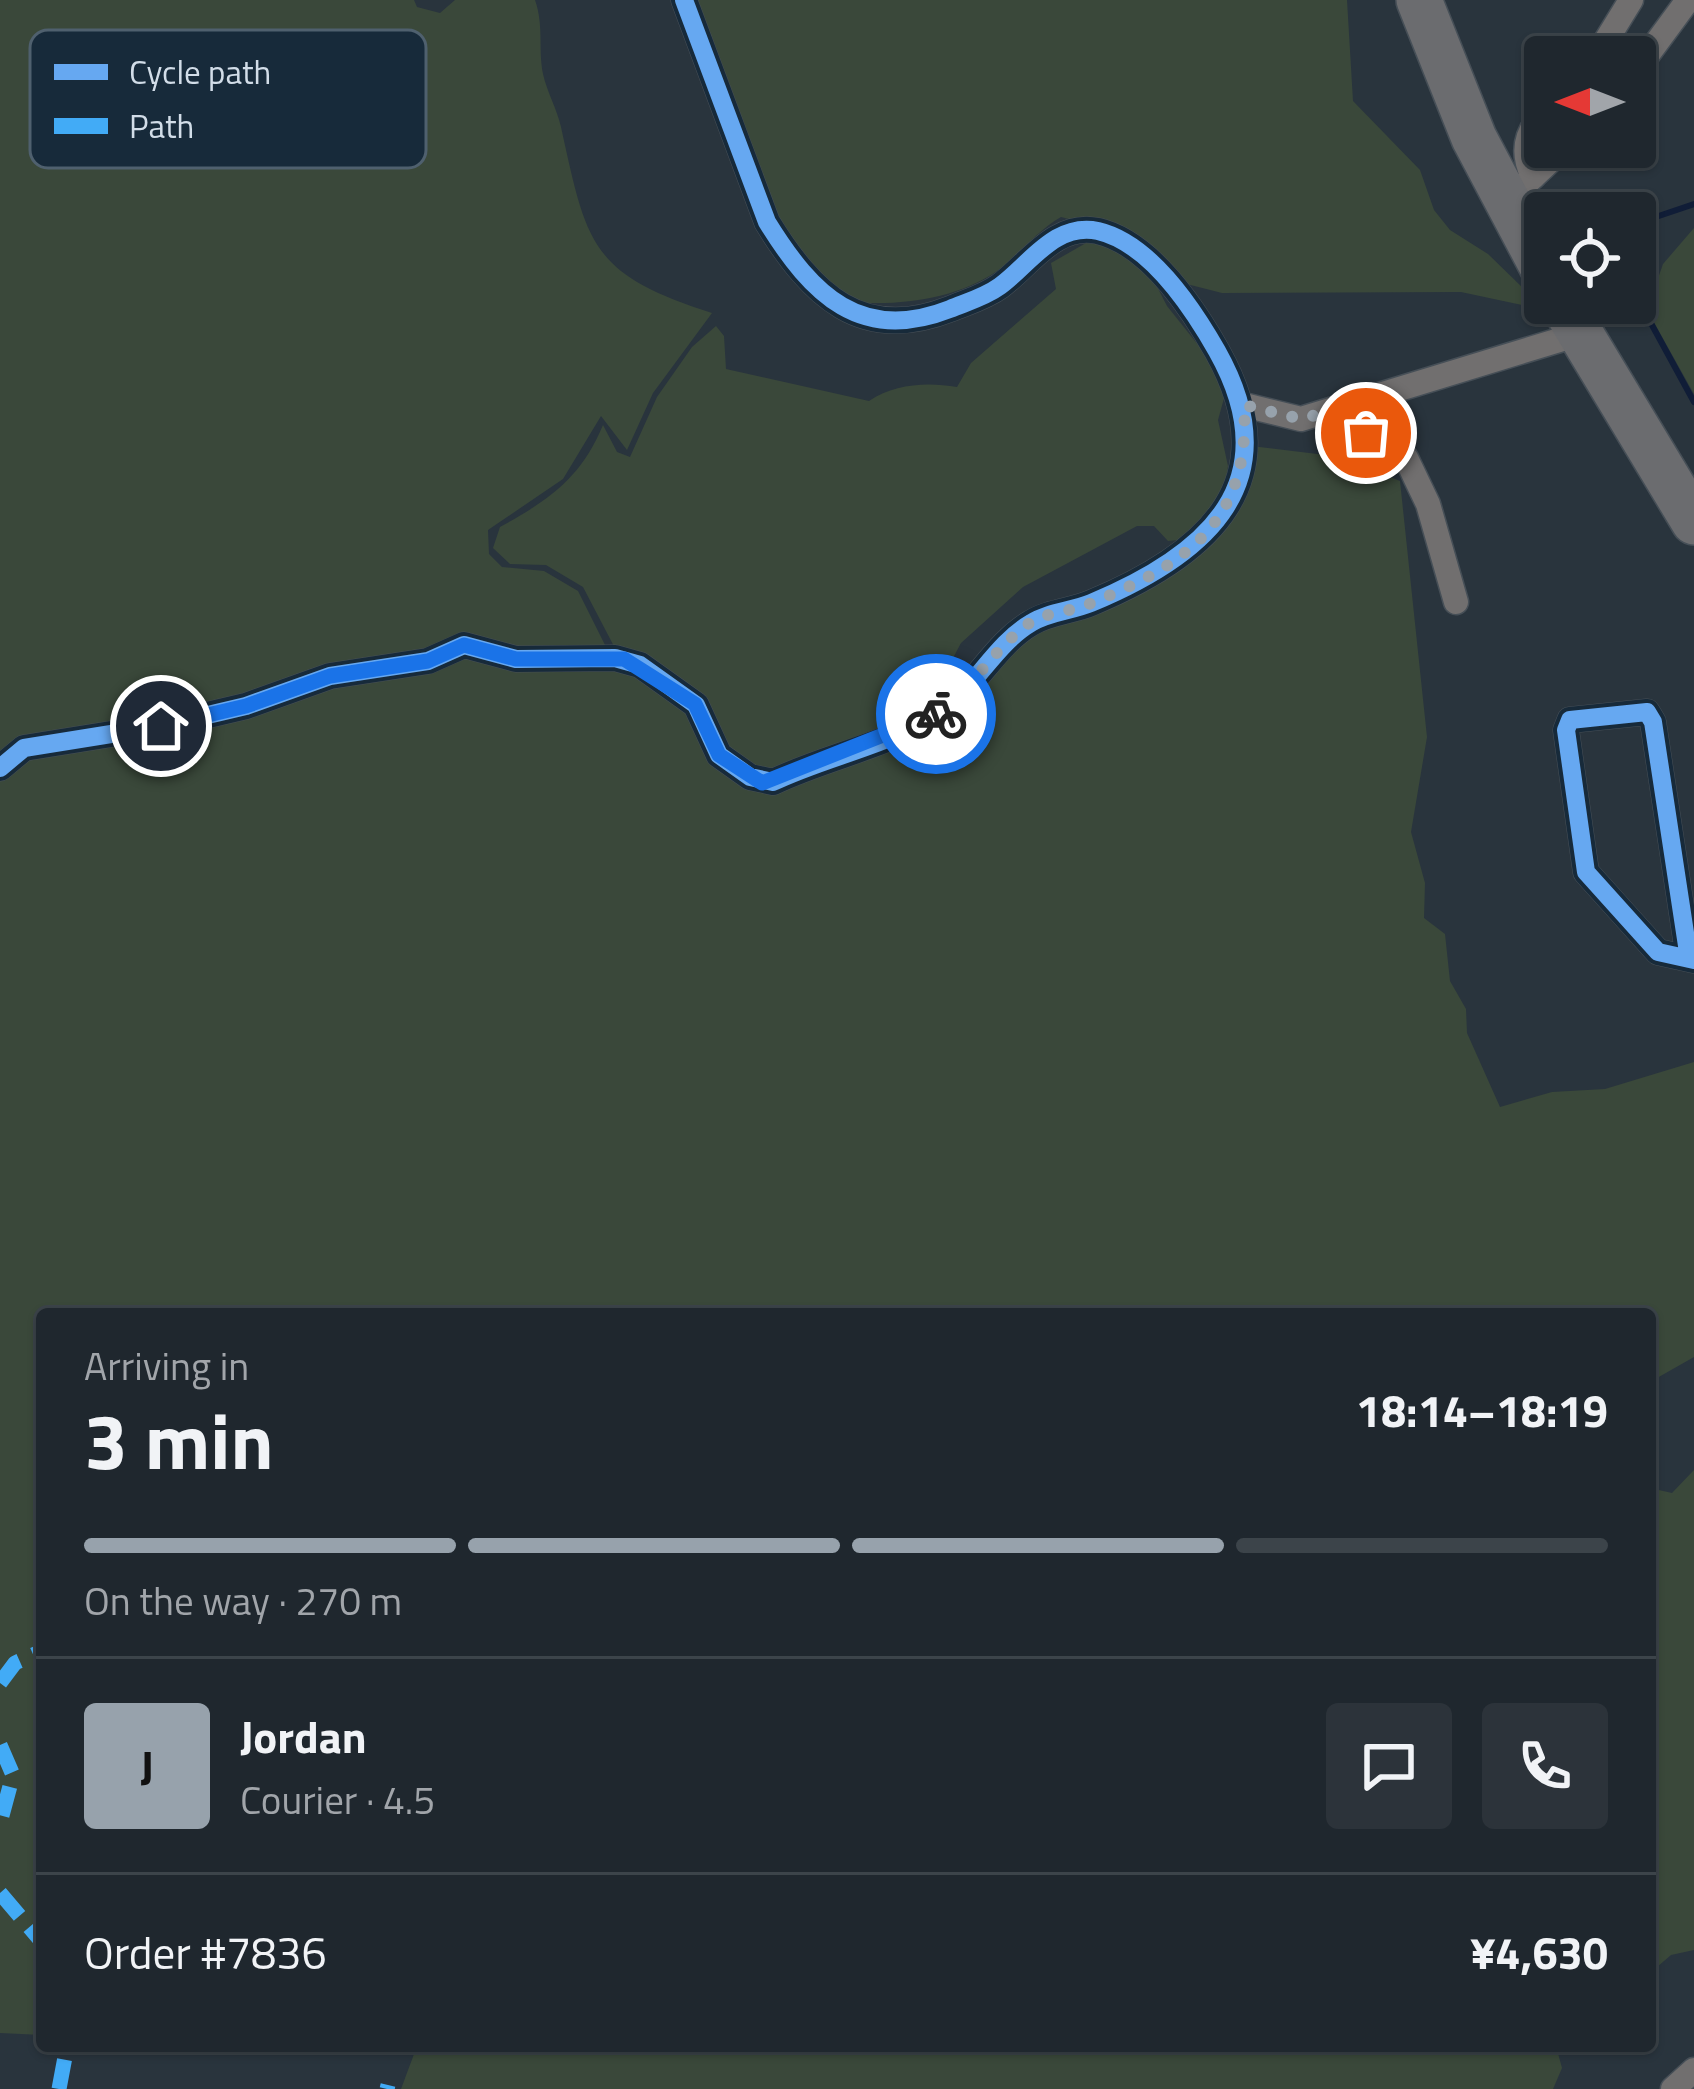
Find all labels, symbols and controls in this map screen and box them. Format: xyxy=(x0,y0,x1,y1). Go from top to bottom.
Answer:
legend xyxy=(30,30,426,168)
north arrow xyxy=(1524,36,1656,168)
map controls xyxy=(1524,36,1656,324)
text: Cycle path xyxy=(129,47,271,97)
text: Path xyxy=(129,101,194,151)
button: locate xyxy=(1524,192,1656,324)
pin xyxy=(1315,382,1417,484)
icon: bag xyxy=(1333,400,1399,466)
courier xyxy=(876,654,996,774)
pin xyxy=(110,675,212,777)
icon: bike xyxy=(903,681,969,747)
icon: home xyxy=(128,693,194,759)
text: Arriving in xyxy=(84,1336,249,1395)
text: 18:14–18:19 xyxy=(1356,1376,1608,1444)
text: 3 min xyxy=(84,1381,274,1499)
text: On the way · 270 m xyxy=(84,1571,402,1630)
text: Jordan xyxy=(240,1702,367,1770)
button: chat xyxy=(1326,1703,1452,1829)
button: phone xyxy=(1482,1703,1608,1829)
text: J xyxy=(140,1732,154,1800)
text: Courier · 4.5 xyxy=(240,1770,435,1829)
text: Order #7836 xyxy=(84,1918,327,1986)
text: ¥4,630 xyxy=(1470,1918,1608,1986)

